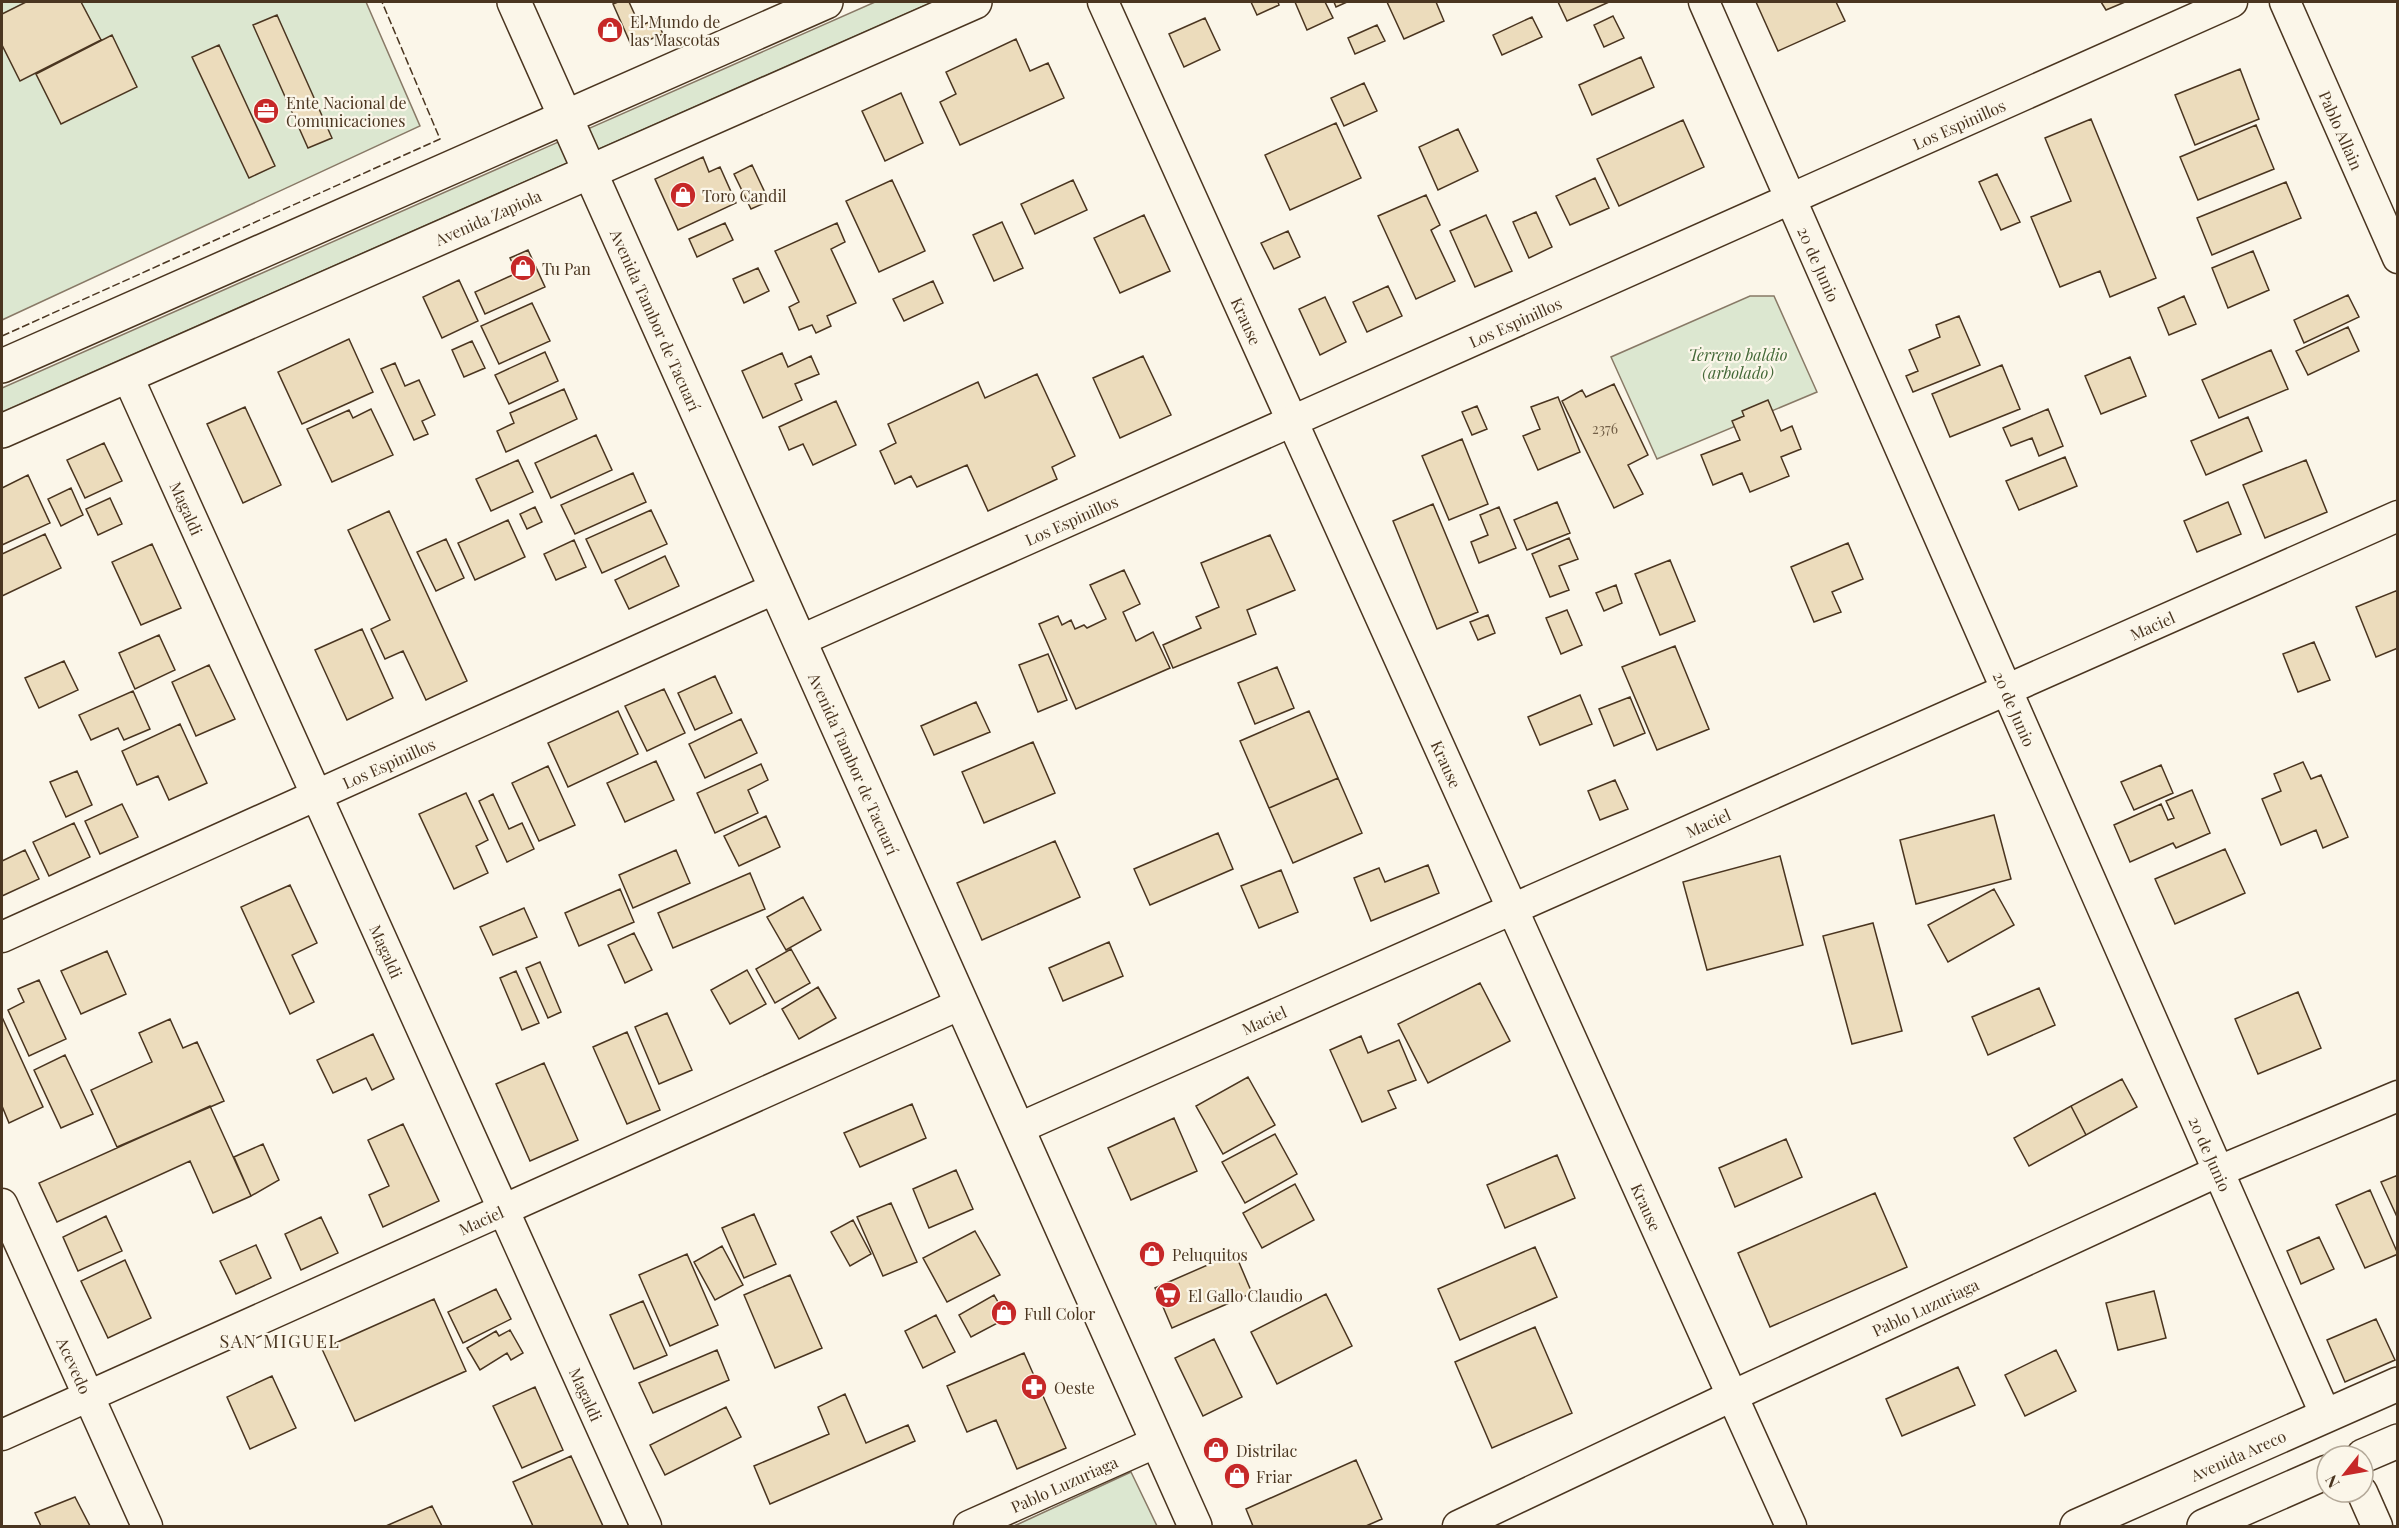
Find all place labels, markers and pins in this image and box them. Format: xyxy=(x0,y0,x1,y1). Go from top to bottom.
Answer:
place label: El Mundo de las Mascotas xyxy=(630,11,720,50)
shop icon: El Mundo de las Mascotas xyxy=(595,15,625,45)
place label: Ente Nacional de Comunicaciones xyxy=(286,92,407,131)
office icon: Ente Nacional de Comunicaciones xyxy=(251,96,281,126)
shop icon: Toro Candil xyxy=(668,180,698,210)
place label: Toro Candil xyxy=(702,185,787,206)
shop icon: Tu Pan xyxy=(508,253,538,283)
place label: Tu Pan xyxy=(542,258,591,279)
shop icon: Peluquitos xyxy=(1137,1239,1167,1269)
place label: Peluquitos xyxy=(1172,1244,1248,1265)
supermarket icon: El Gallo Claudio xyxy=(1153,1280,1183,1310)
place label: El Gallo Claudio xyxy=(1188,1285,1303,1306)
shop icon: Full Color xyxy=(989,1298,1019,1328)
place label: Full Color xyxy=(1024,1303,1095,1324)
pharmacy icon: Oeste xyxy=(1019,1372,1049,1402)
place label: Oeste xyxy=(1054,1377,1095,1398)
shop icon: Distrilac xyxy=(1201,1435,1231,1465)
place label: Distrilac xyxy=(1236,1440,1297,1461)
shop icon: Friar xyxy=(1222,1461,1252,1491)
place label: Friar xyxy=(1256,1466,1292,1487)

